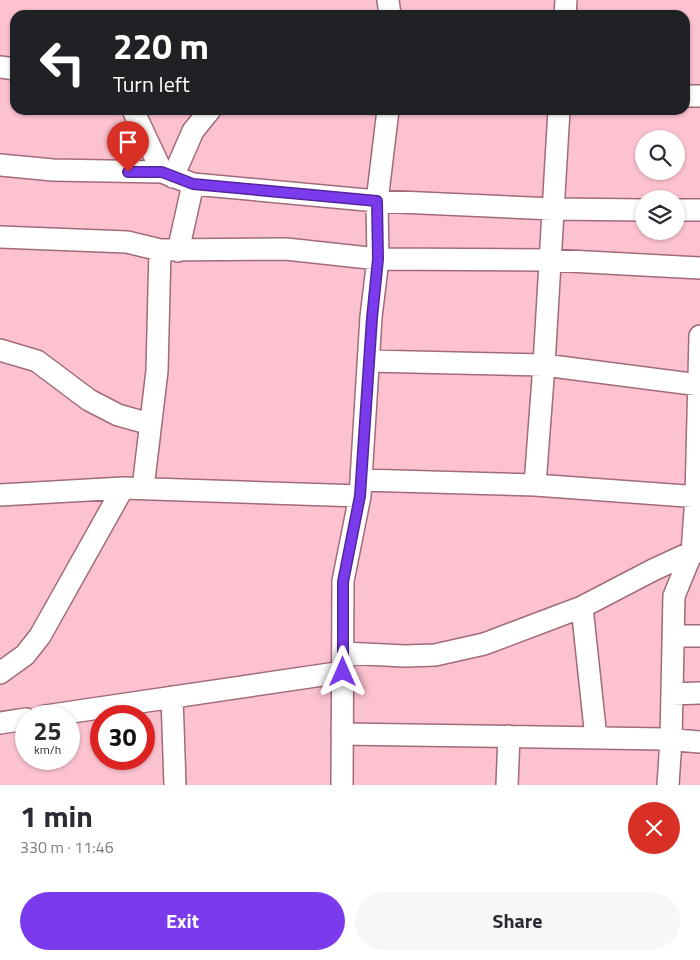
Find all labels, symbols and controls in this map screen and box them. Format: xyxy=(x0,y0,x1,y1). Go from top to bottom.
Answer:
text: 220 m xyxy=(113,19,209,73)
icon: left xyxy=(30,30,95,95)
text: Turn left xyxy=(113,67,190,101)
pin xyxy=(107,121,149,172)
icon: arrive xyxy=(114,128,142,156)
map controls xyxy=(635,130,685,240)
button: search xyxy=(635,130,685,180)
button: layers xyxy=(635,190,685,240)
position arrow xyxy=(316,645,368,697)
speed limit sign: 30 xyxy=(90,705,155,770)
text: 25 xyxy=(33,712,62,750)
text: km/h xyxy=(34,740,61,759)
text: 1 min xyxy=(20,793,93,839)
button: close xyxy=(628,802,680,854)
text: 330 m · 11:46 xyxy=(20,835,114,859)
button: Exit xyxy=(20,892,345,950)
button: Share xyxy=(355,892,680,950)

